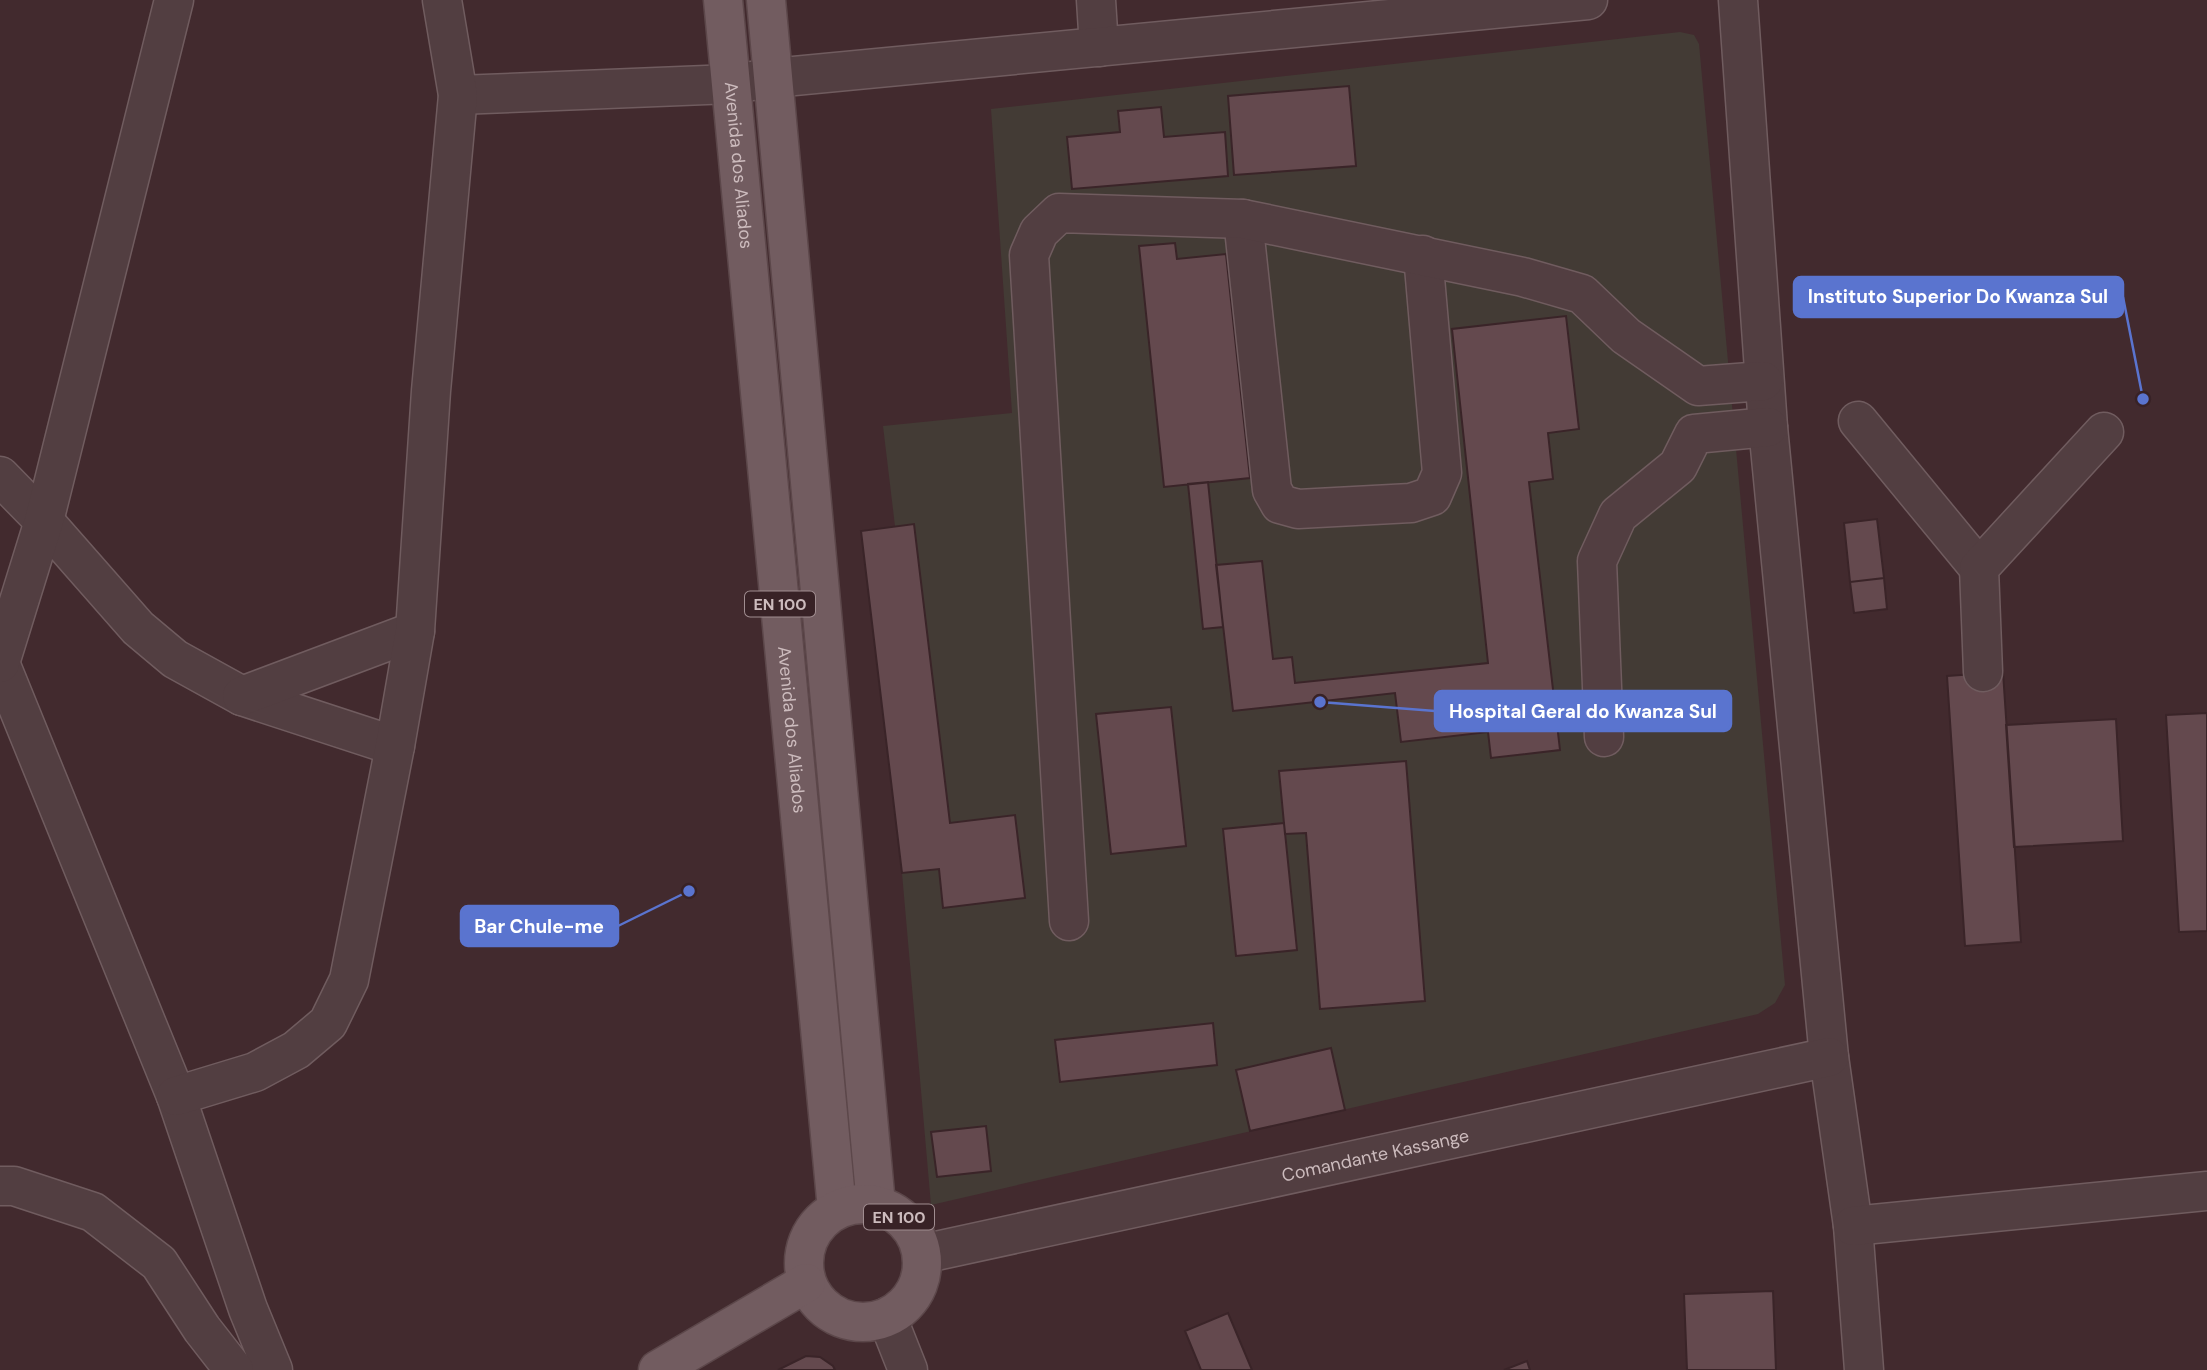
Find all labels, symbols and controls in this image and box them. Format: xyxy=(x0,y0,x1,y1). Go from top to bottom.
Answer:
street label: Avenida dos Aliados xyxy=(719,81,758,250)
callout: Instituto Superior Do Kwanza Sul xyxy=(1794,277,2123,317)
text: Instituto Superior Do Kwanza Sul xyxy=(1808,284,2108,309)
road number: EN 100 xyxy=(745,592,815,617)
street label: Avenida dos Aliados xyxy=(772,645,812,814)
callout: Hospital Geral do Kwanza Sul xyxy=(1435,691,1731,731)
text: Hospital Geral do Kwanza Sul xyxy=(1449,699,1717,724)
callout: Bar Chule-me xyxy=(461,906,618,946)
text: Bar Chule-me xyxy=(474,914,604,939)
street label: Comandante Kassange xyxy=(1279,1124,1471,1188)
road number: EN 100 xyxy=(864,1204,934,1230)

